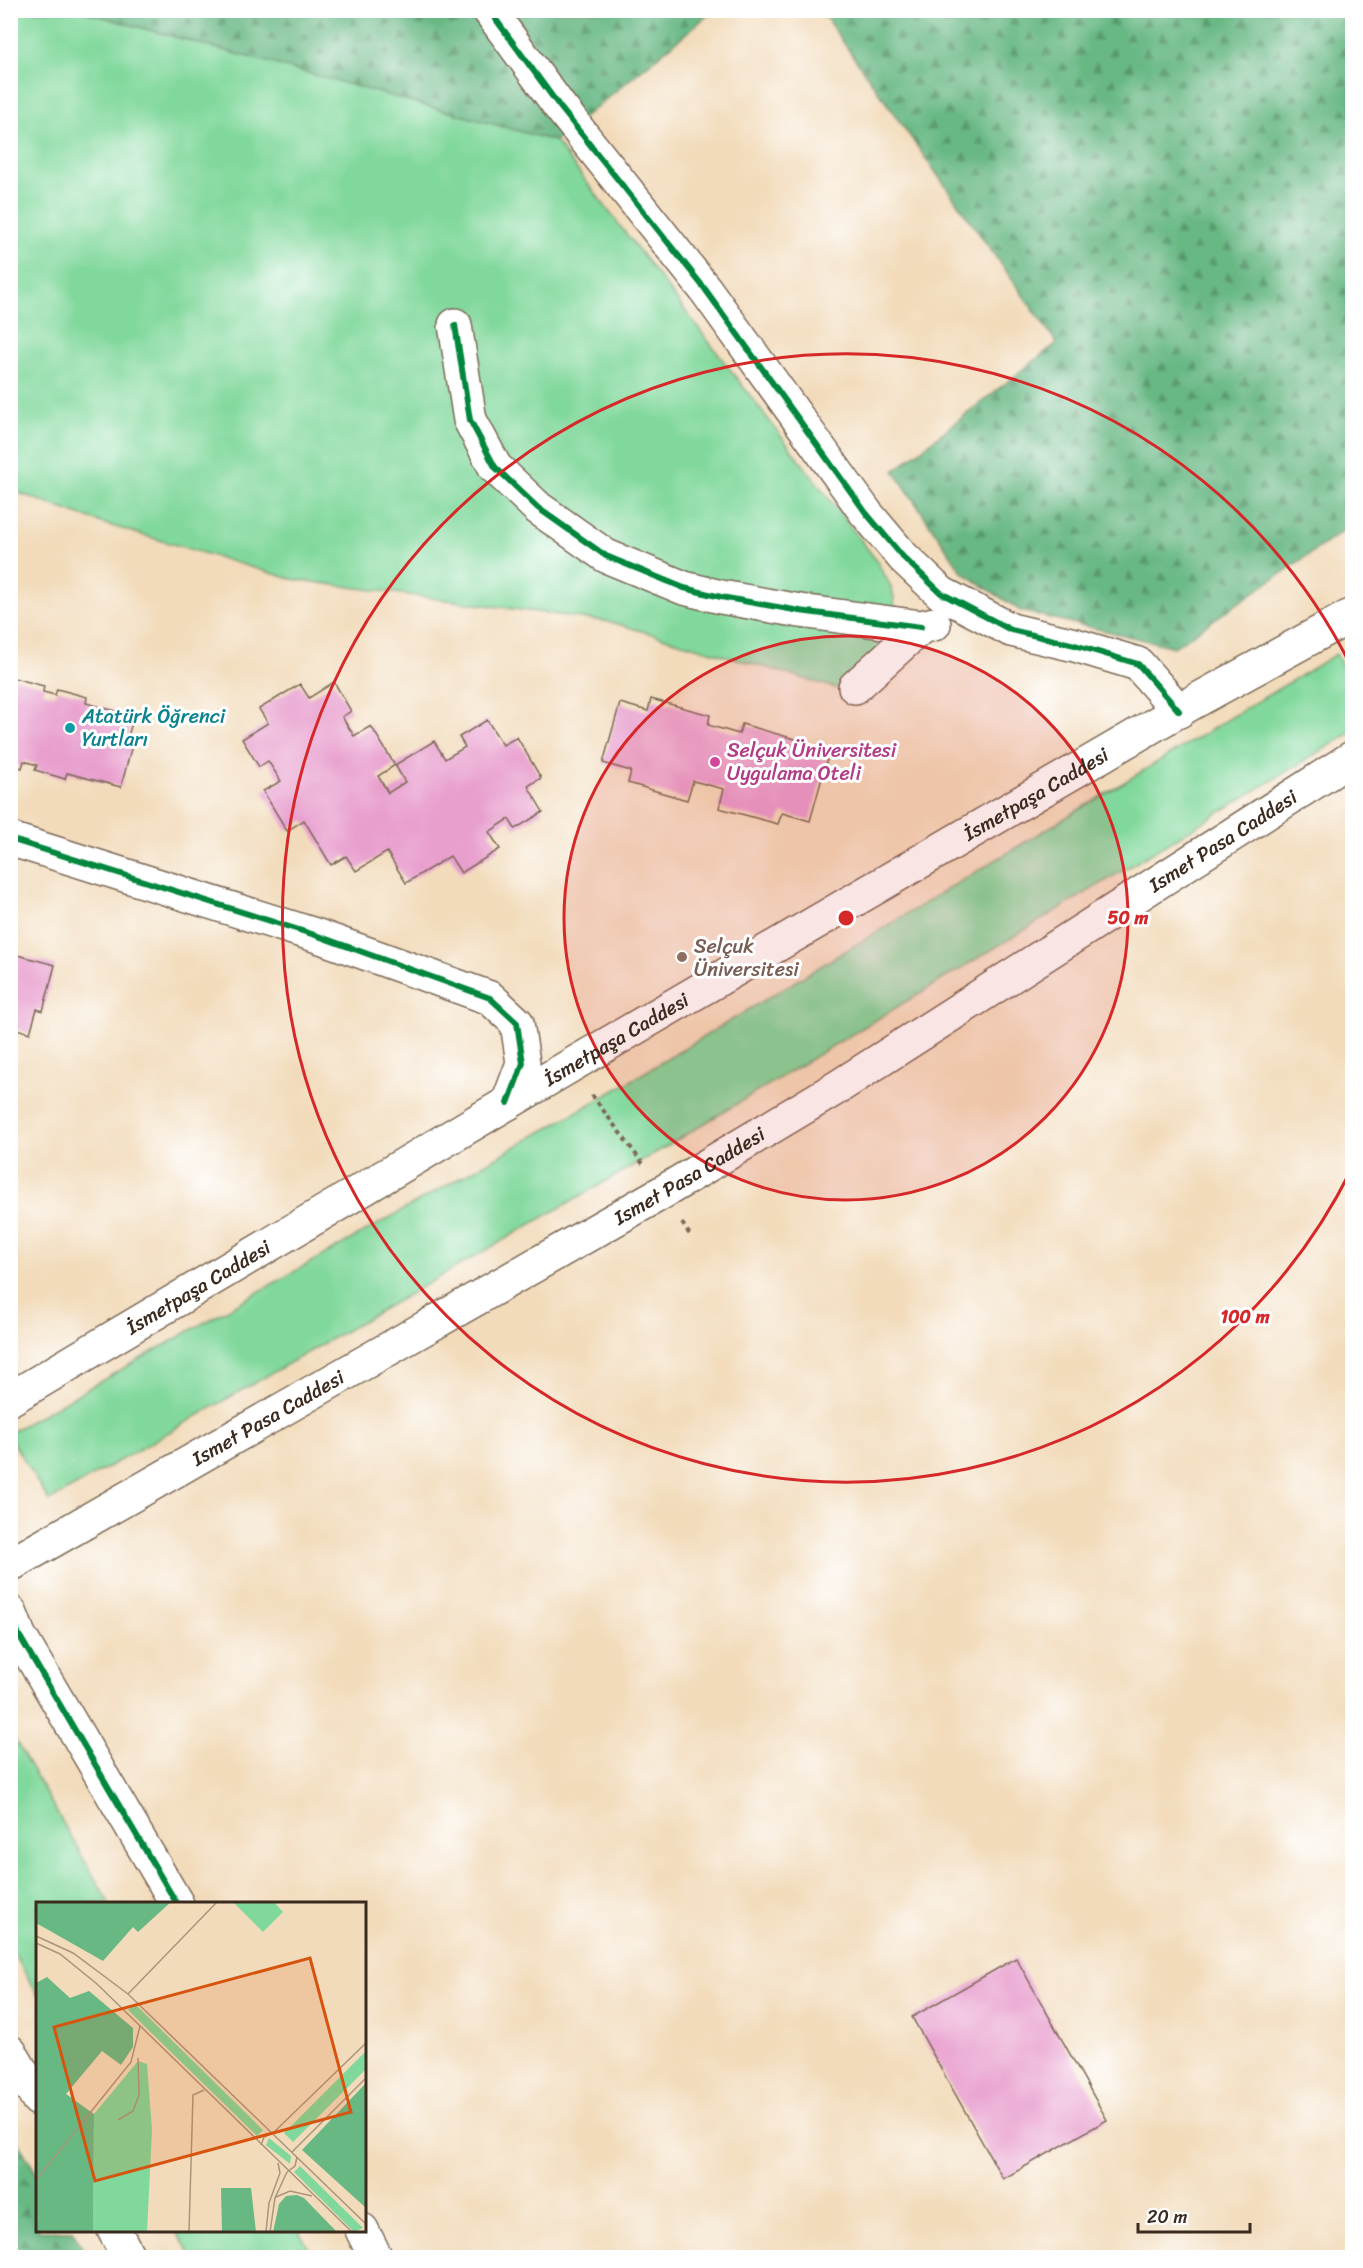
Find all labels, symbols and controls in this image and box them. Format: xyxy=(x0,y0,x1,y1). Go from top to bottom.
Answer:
place label: Atatürk Öğrenci Yurtları xyxy=(81,699,227,757)
marker: Atatürk Öğrenci Yurtları xyxy=(63,721,77,735)
place label: Selçuk Üniversitesi Uygulama Oteli xyxy=(727,733,898,791)
street label: İsmetpaşa Caddesi xyxy=(956,738,1116,851)
marker: Selçuk Üniversitesi Uygulama Oteli xyxy=(708,755,722,769)
street label: Ismet Pasa Caddesi xyxy=(1141,780,1305,903)
text: 50 m xyxy=(1108,902,1149,934)
centre of rings xyxy=(836,908,856,928)
place label: Selçuk Üniversitesi xyxy=(694,929,800,987)
marker: Selçuk Üniversitesi xyxy=(675,950,689,964)
street label: İsmetpaşa Caddesi xyxy=(536,983,696,1096)
street label: Ismet Pasa Caddesi xyxy=(606,1117,773,1235)
street label: İsmetpaşa Caddesi xyxy=(118,1230,278,1345)
text: 100 m xyxy=(1221,1301,1270,1333)
street label: Ismet Pasa Caddesi xyxy=(184,1360,352,1476)
inset map xyxy=(36,1902,366,2232)
scale bar xyxy=(1138,2196,1250,2234)
text: 20 m xyxy=(1147,2201,1187,2233)

